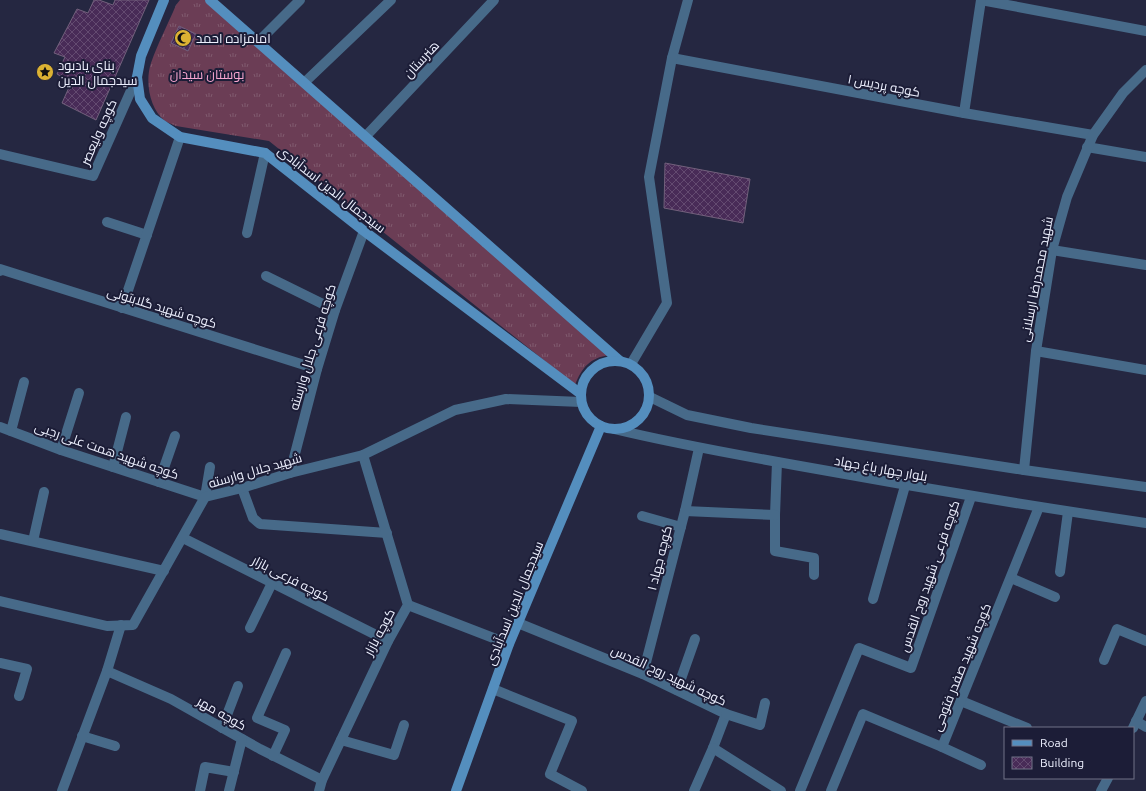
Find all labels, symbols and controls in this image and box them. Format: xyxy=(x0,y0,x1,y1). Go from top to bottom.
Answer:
mosque icon: امامزاده احمد xyxy=(173,28,193,48)
place label: امامزاده احمد xyxy=(196,31,271,46)
street label: هنرستان xyxy=(400,38,442,81)
place label: بنای یادبود سیدجمال الدین xyxy=(58,58,138,89)
place icon: بنای یادبود سیدجمال الدین xyxy=(35,62,55,82)
park label: بوستان سیدان xyxy=(170,67,244,82)
street label: کوچه پردیس ۱ xyxy=(846,71,922,102)
street label: کوچه ولیعصر xyxy=(77,97,122,169)
street label: سیدجمال الدین اسدآبادی xyxy=(274,143,389,237)
street label: شهید محمدرضا ارسلانی xyxy=(1017,215,1056,343)
street label: کوچه فرعی جلال وارسته xyxy=(286,282,341,413)
street label: کوچه شهید گلابتونی xyxy=(105,284,218,333)
street label: کوچه شهید همت علی رجبی xyxy=(32,419,181,484)
street label: شهید جلال وارسته xyxy=(207,450,304,492)
street label: بلوار چهار باغ جهاد xyxy=(833,453,929,486)
street label: کوچه فرعی شهید روح القدس xyxy=(896,498,964,655)
street label: کوچه جهاد ۱ xyxy=(644,524,677,593)
street label: سیدجمال الدین اسدآبادی xyxy=(483,539,547,668)
street label: کوچه فرعی بازار xyxy=(248,552,332,606)
street label: کوچه شهید صفدر فتوحی xyxy=(929,601,996,734)
street label: کوچه بازار xyxy=(360,606,400,660)
street label: کوچه شهید روح القدس xyxy=(608,642,729,711)
street label: کوچه مهر xyxy=(193,693,249,735)
legend xyxy=(1004,727,1134,779)
text: Road xyxy=(1040,736,1068,749)
text: Building xyxy=(1040,756,1084,769)

